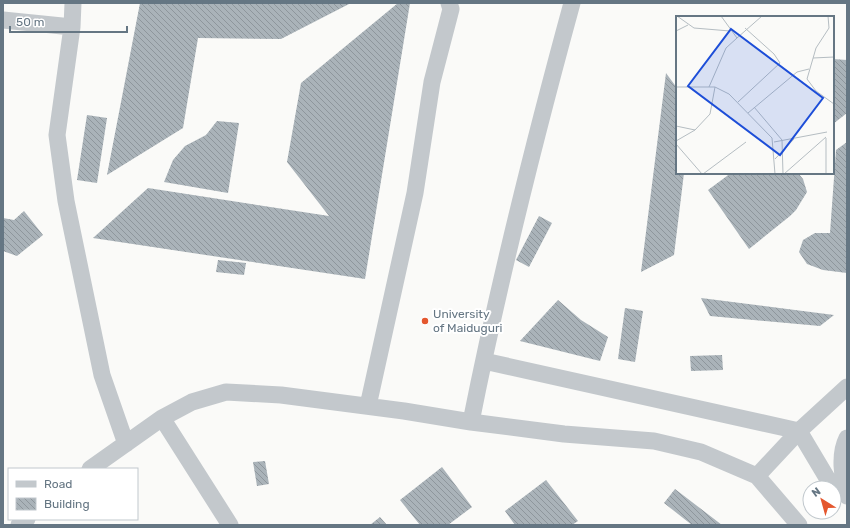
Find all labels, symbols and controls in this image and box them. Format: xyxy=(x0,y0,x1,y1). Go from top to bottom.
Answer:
scale bar xyxy=(10,8,127,34)
text: 50 m xyxy=(16,15,44,29)
inset map xyxy=(676,16,834,174)
place label: University of Maiduguri xyxy=(433,307,502,335)
marker: University of Maiduguri xyxy=(420,316,430,326)
legend xyxy=(8,468,138,520)
text: Road xyxy=(44,477,72,491)
north arrow xyxy=(802,480,842,520)
text: N xyxy=(809,485,823,500)
text: Building xyxy=(44,497,90,511)

